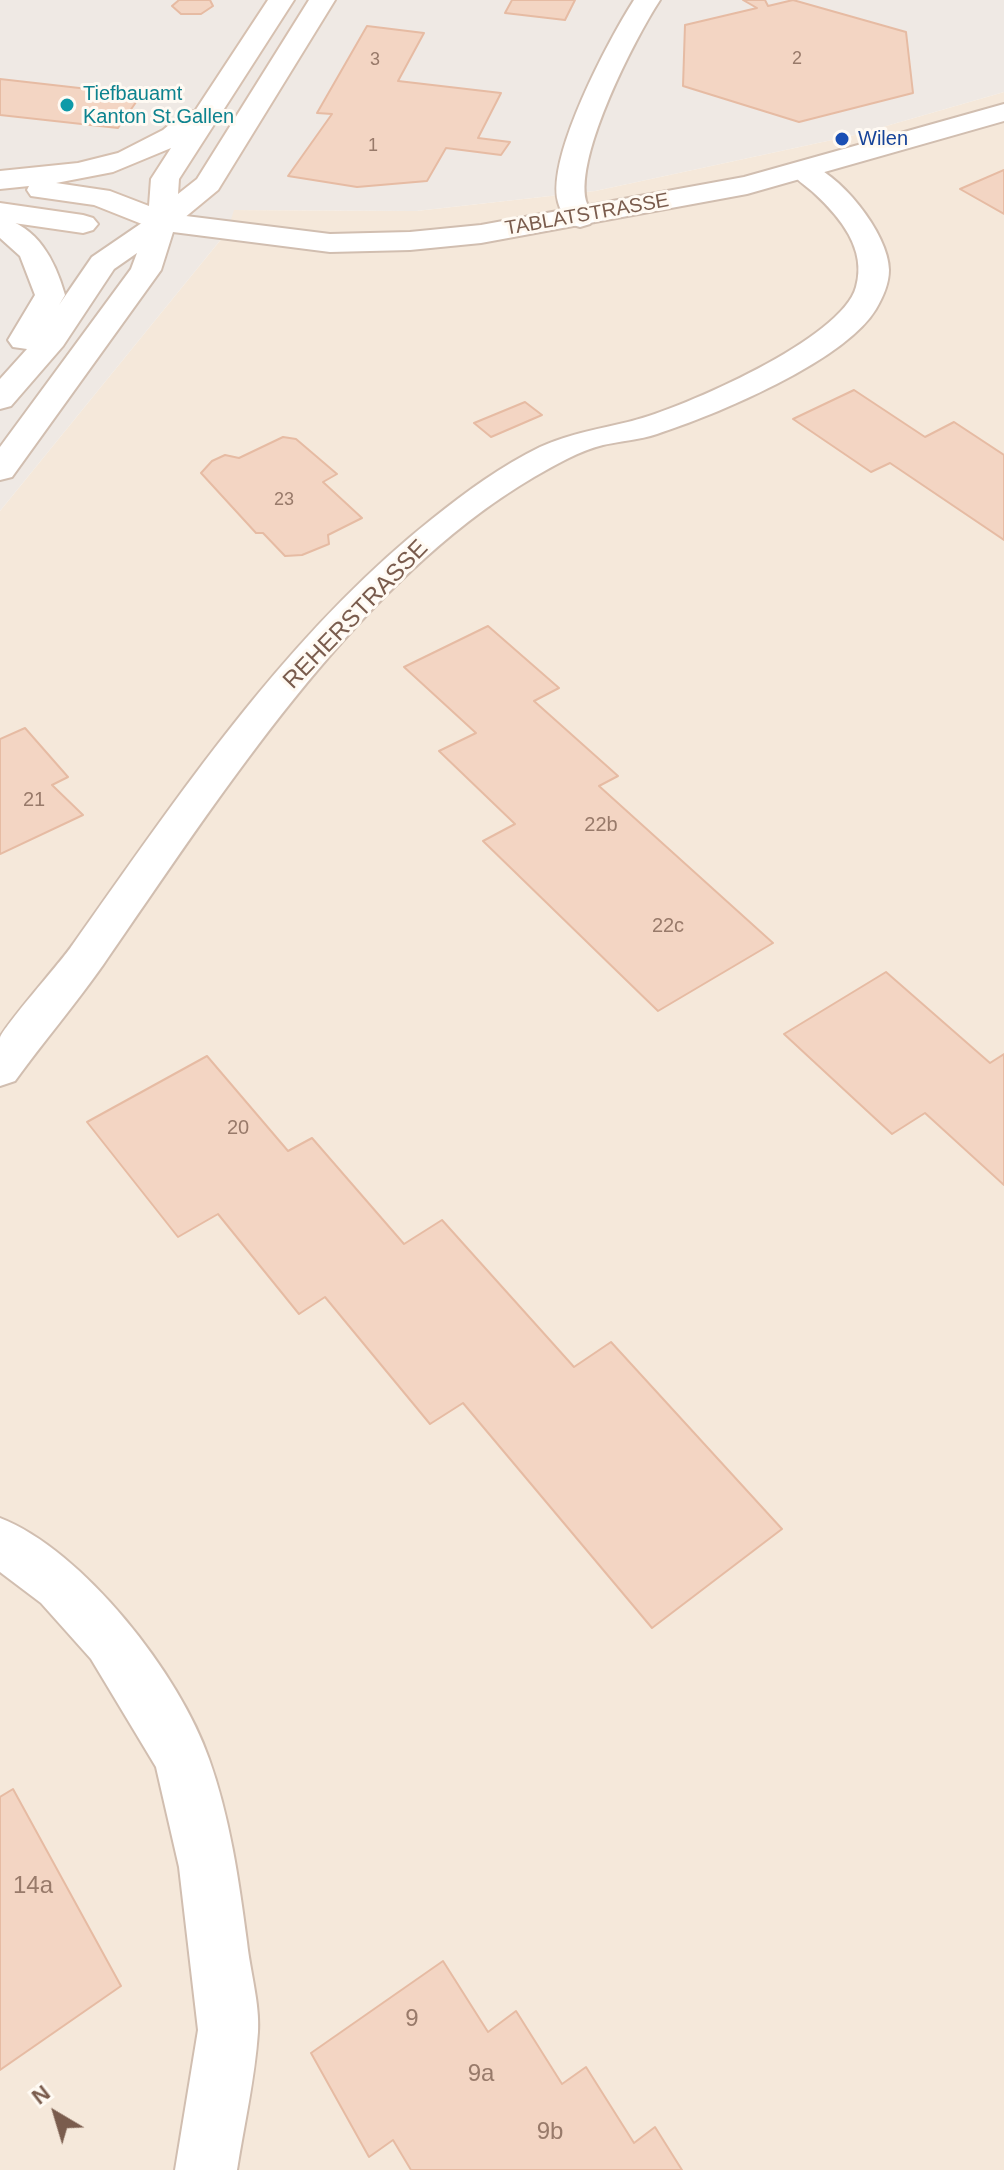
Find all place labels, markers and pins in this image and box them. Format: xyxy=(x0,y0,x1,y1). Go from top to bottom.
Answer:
place label: Tiefbauamt Kanton St.Gallen xyxy=(83,82,234,129)
marker: Tiefbauamt Kanton St.Gallen xyxy=(58,96,76,114)
place label: Wilen xyxy=(858,127,908,151)
marker: Wilen xyxy=(833,130,851,148)

